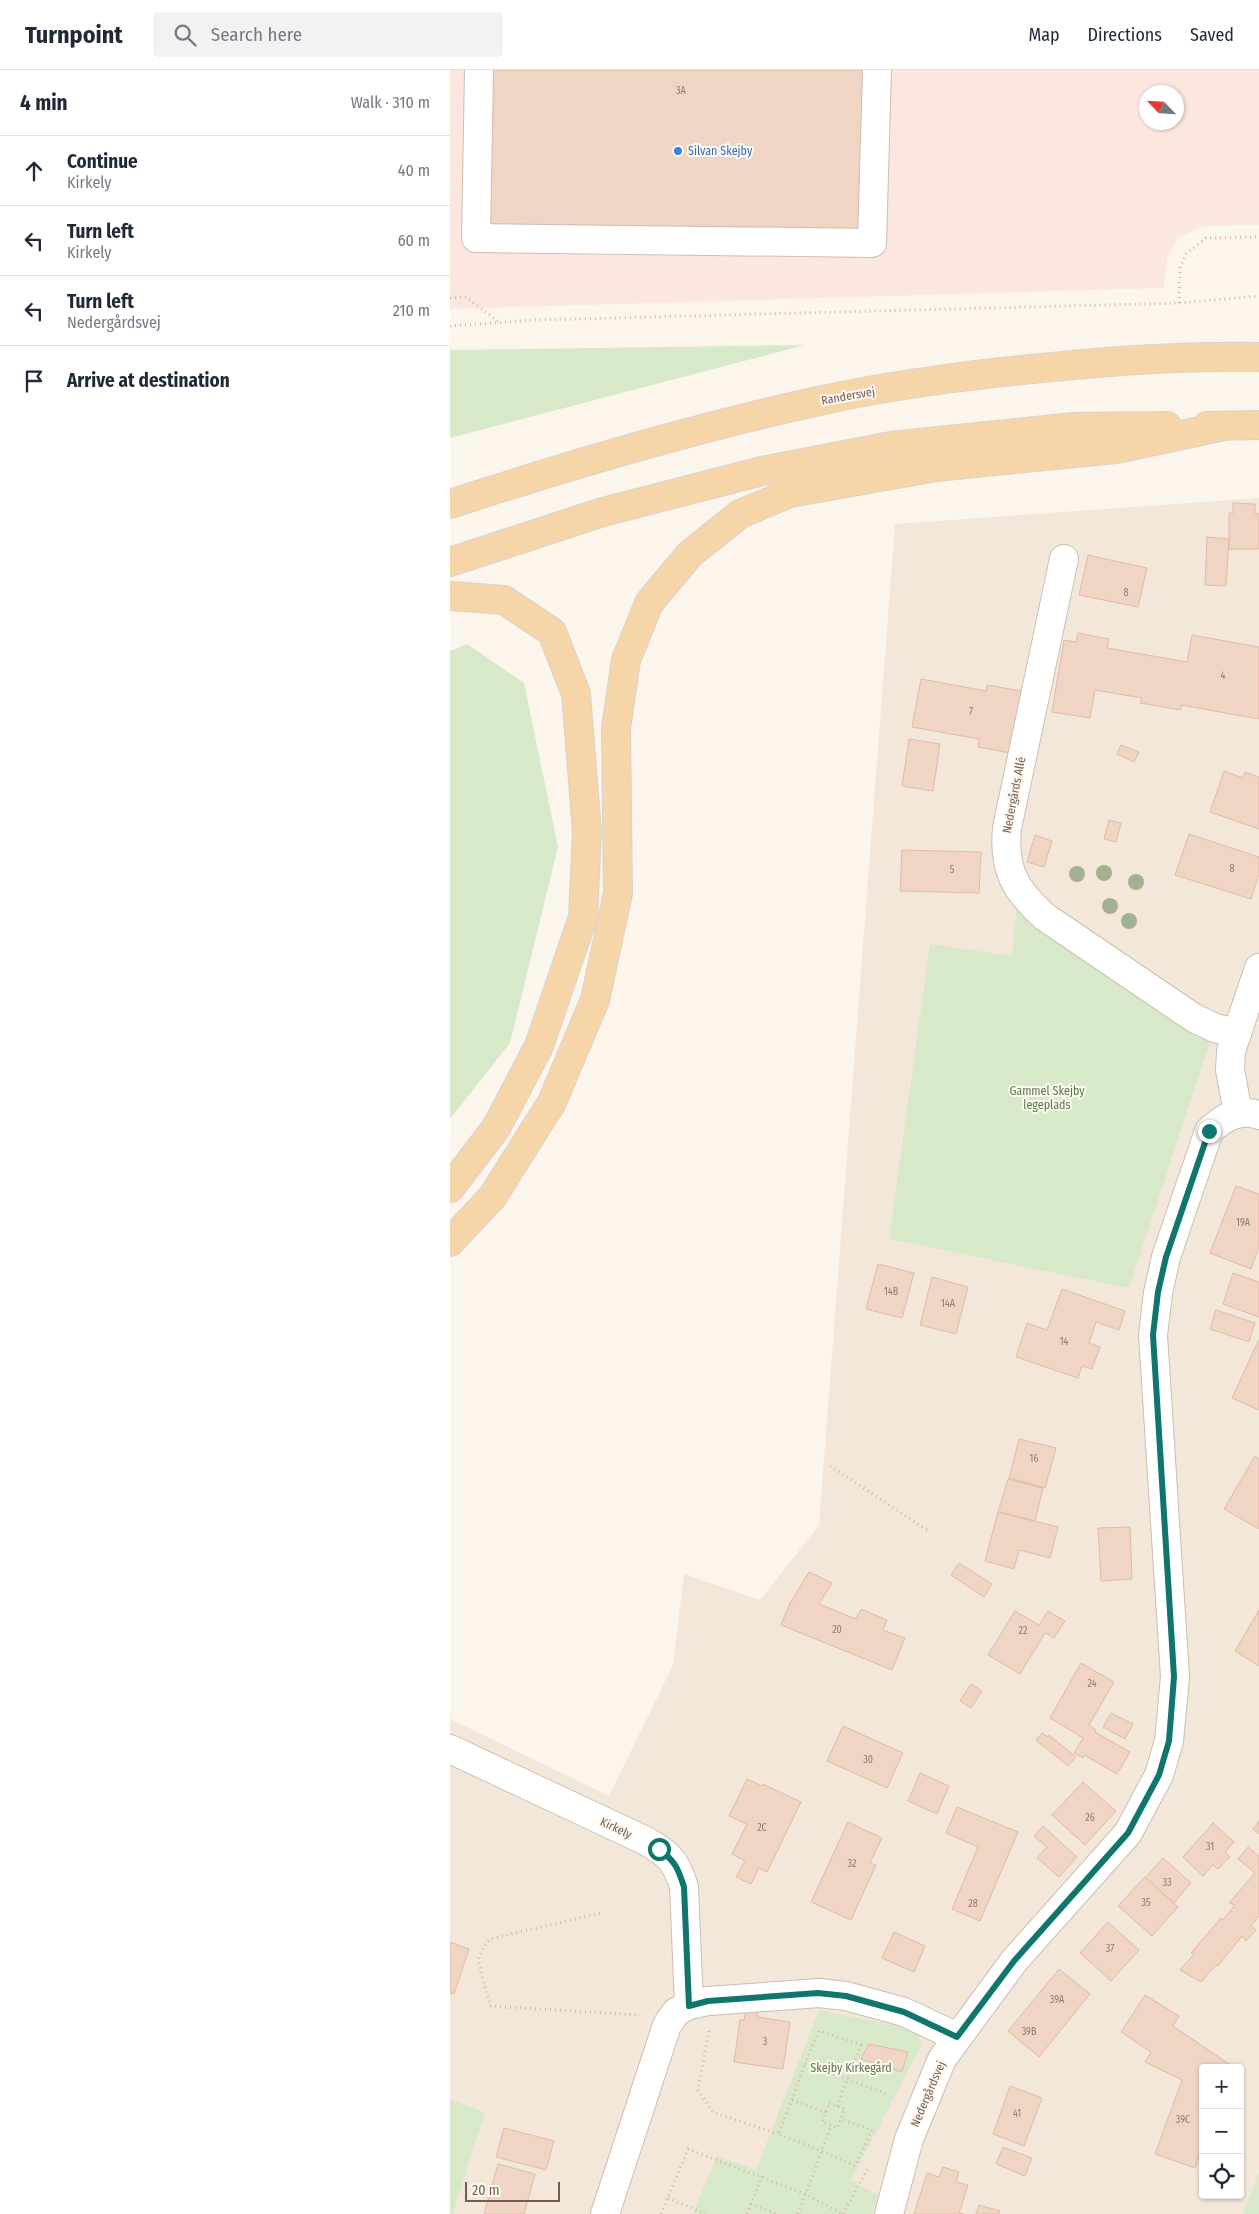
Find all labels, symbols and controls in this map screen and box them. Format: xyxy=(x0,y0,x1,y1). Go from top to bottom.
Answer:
search box xyxy=(153,12,503,57)
text: Turnpoint xyxy=(25,21,123,49)
icon: search xyxy=(171,21,199,49)
text: Search here xyxy=(211,23,302,46)
text: Map xyxy=(1028,24,1060,46)
text: Directions xyxy=(1088,24,1162,46)
text: Saved xyxy=(1190,24,1234,46)
house number: 3A xyxy=(676,85,687,97)
north arrow xyxy=(1139,85,1184,130)
text: 4 min xyxy=(20,90,68,116)
text: Walk · 310 m xyxy=(351,93,430,112)
place label: Silvan Skejby xyxy=(688,144,753,158)
marker: Silvan Skejby xyxy=(672,145,684,157)
text: Continue xyxy=(67,150,138,173)
icon: ahead xyxy=(20,157,48,185)
text: 40 m xyxy=(398,161,430,180)
text: Kirkely xyxy=(67,173,112,192)
text: Turn left xyxy=(67,220,134,243)
icon: left xyxy=(20,227,48,255)
text: 60 m xyxy=(398,231,430,250)
text: Kirkely xyxy=(67,243,112,262)
text: Turn left xyxy=(67,290,134,313)
icon: left xyxy=(20,297,48,325)
text: 210 m xyxy=(393,301,430,320)
text: Nedergårdsvej xyxy=(67,313,161,332)
icon: arrive xyxy=(20,367,48,395)
text: Arrive at destination xyxy=(67,369,230,392)
street label: Randersvej xyxy=(820,384,876,408)
house number: 8 xyxy=(1124,587,1129,599)
house number: 4 xyxy=(1221,670,1226,682)
house number: 7 xyxy=(969,706,973,718)
street label: Nedergårds Allé xyxy=(1000,755,1028,834)
house number: 8 xyxy=(1230,863,1235,875)
house number: 5 xyxy=(950,864,955,876)
park label: Gammel Skejby legeplads xyxy=(1009,1084,1085,1112)
route end xyxy=(1198,1120,1221,1143)
house number: 19A xyxy=(1236,1217,1251,1229)
house number: 14B xyxy=(884,1286,899,1298)
house number: 14A xyxy=(941,1298,956,1310)
house number: 14 xyxy=(1060,1336,1069,1348)
house number: 16 xyxy=(1030,1453,1038,1465)
house number: 20 xyxy=(832,1624,842,1636)
house number: 22 xyxy=(1019,1625,1028,1637)
house number: 24 xyxy=(1087,1678,1097,1690)
house number: 30 xyxy=(863,1754,873,1766)
house number: 26 xyxy=(1085,1812,1095,1824)
street label: Kirkely xyxy=(598,1815,635,1842)
house number: 2C xyxy=(757,1822,767,1834)
route start xyxy=(648,1838,671,1861)
house number: 31 xyxy=(1206,1841,1214,1853)
house number: 32 xyxy=(848,1858,857,1870)
house number: 33 xyxy=(1162,1877,1172,1889)
house number: 35 xyxy=(1141,1897,1151,1909)
house number: 28 xyxy=(968,1898,978,1910)
house number: 37 xyxy=(1106,1943,1114,1955)
house number: 39A xyxy=(1050,1994,1065,2006)
house number: 39B xyxy=(1022,2026,1037,2038)
house number: 3 xyxy=(763,2036,768,2048)
street label: Nedergårdsvej xyxy=(908,2059,948,2129)
park label: Skejby Kirkegård xyxy=(810,2061,892,2075)
map controls xyxy=(1199,2064,1244,2199)
button: + xyxy=(1199,2064,1244,2109)
house number: 41 xyxy=(1013,2108,1021,2120)
button: − xyxy=(1199,2109,1244,2154)
house number: 39C xyxy=(1176,2114,1190,2126)
button: locate xyxy=(1199,2154,1244,2199)
scale bar xyxy=(465,2179,560,2202)
text: 20 m xyxy=(472,2182,500,2199)

